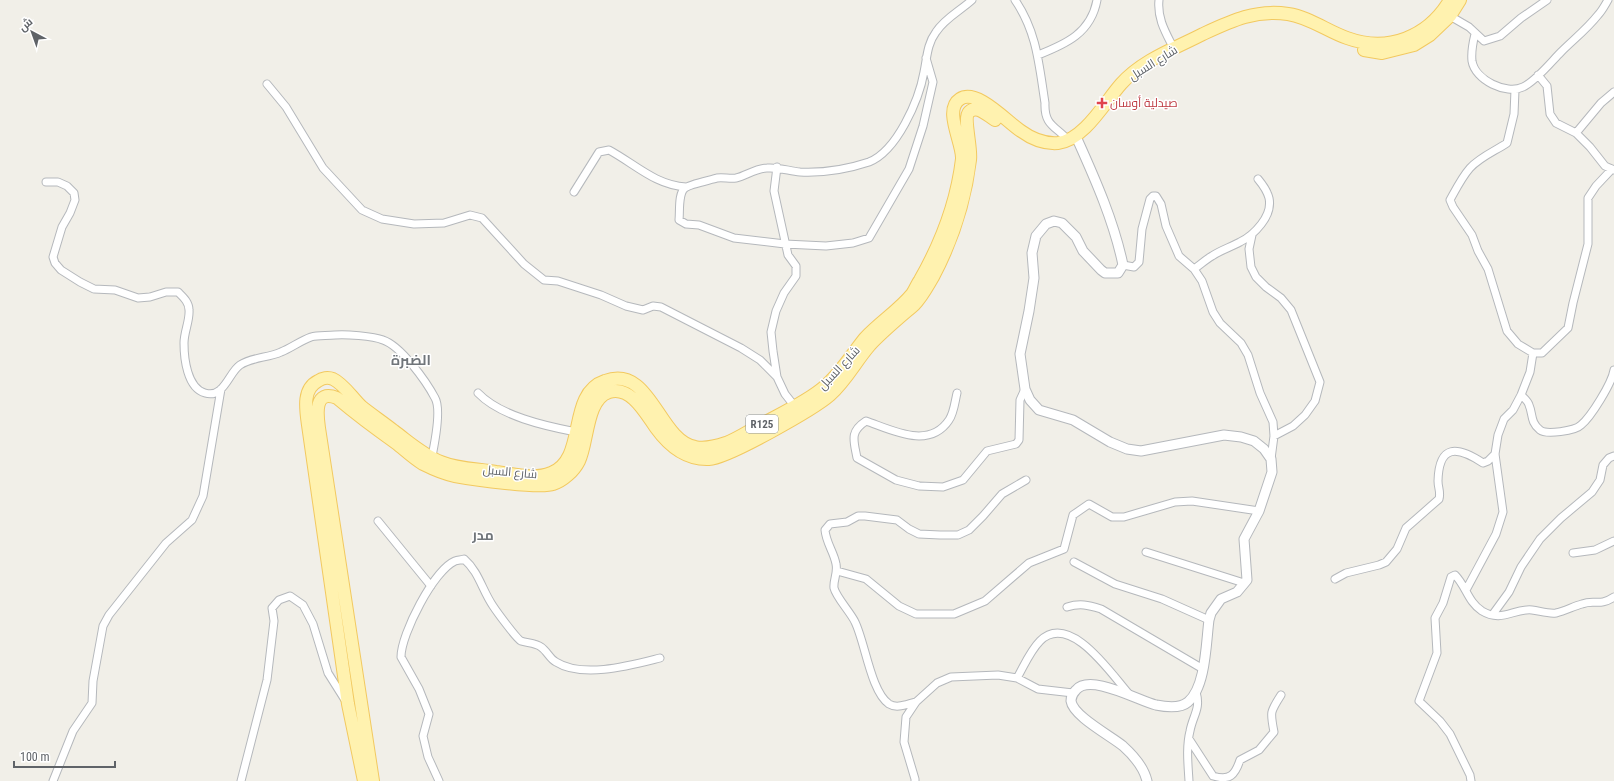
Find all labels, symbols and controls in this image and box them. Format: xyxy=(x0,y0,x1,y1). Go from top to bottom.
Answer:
north arrow xyxy=(12,12,52,52)
text: ش xyxy=(16,15,35,34)
street label: شارع السبل xyxy=(1126,43,1181,84)
place label: صيدلية أوسان xyxy=(1110,95,1178,110)
marker: صيدلية أوسان xyxy=(1097,98,1107,108)
street label: شارع السبل xyxy=(815,343,864,393)
district label: الضبرة xyxy=(391,352,431,369)
road number: R125 xyxy=(746,415,778,433)
street label: شارع السبل xyxy=(482,463,538,482)
district label: مدر xyxy=(471,527,494,543)
scale bar xyxy=(14,743,115,769)
text: 100 m xyxy=(20,750,50,764)

